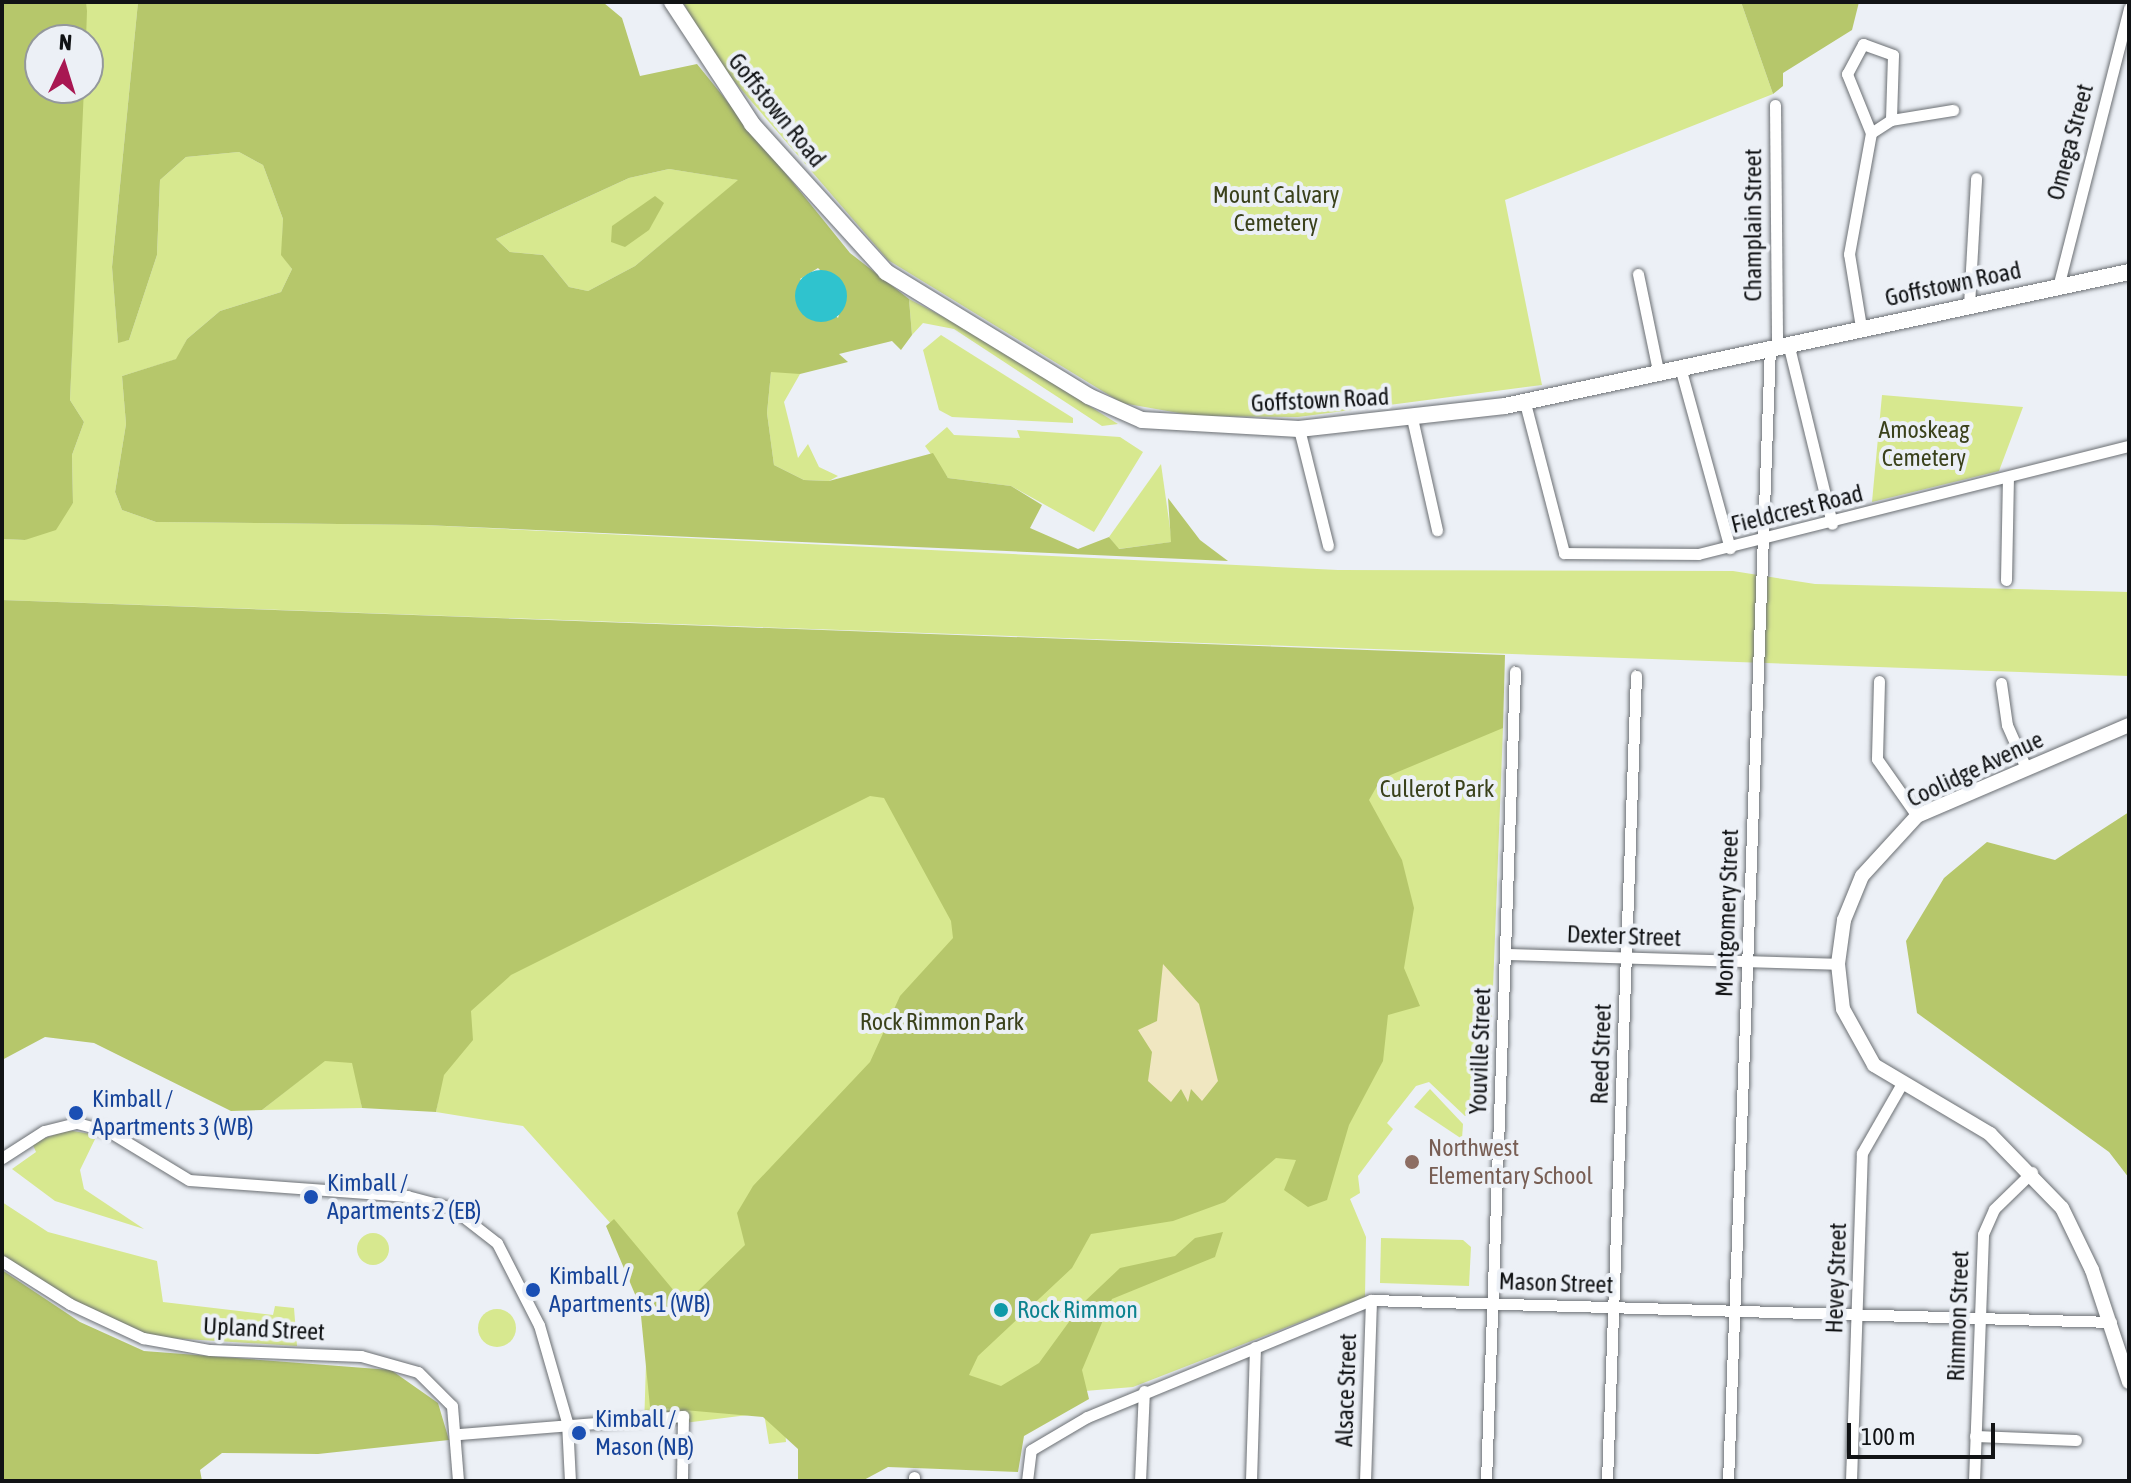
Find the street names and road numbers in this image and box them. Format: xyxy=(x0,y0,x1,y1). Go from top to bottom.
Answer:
street label: Goffstown Road xyxy=(722,47,832,173)
street label: Omega Street xyxy=(2041,81,2099,203)
street label: Champlain Street xyxy=(1739,149,1767,301)
street label: Goffstown Road xyxy=(1882,256,2024,312)
street label: Goffstown Road xyxy=(1250,382,1390,418)
street label: Fieldcrest Road xyxy=(1728,479,1866,539)
street label: Coolidge Avenue xyxy=(1902,725,2048,813)
street label: Montgomery Street xyxy=(1710,828,1744,998)
street label: Dexter Street xyxy=(1566,920,1682,952)
street label: Youville Street xyxy=(1463,987,1497,1115)
street label: Reed Street xyxy=(1585,1003,1617,1105)
street label: Hevey Street xyxy=(1820,1222,1852,1334)
street label: Rimmon Street xyxy=(1941,1250,1975,1382)
street label: Mason Street xyxy=(1498,1267,1614,1299)
street label: Upland Street xyxy=(202,1311,326,1347)
street label: Alsace Street xyxy=(1330,1333,1362,1447)

